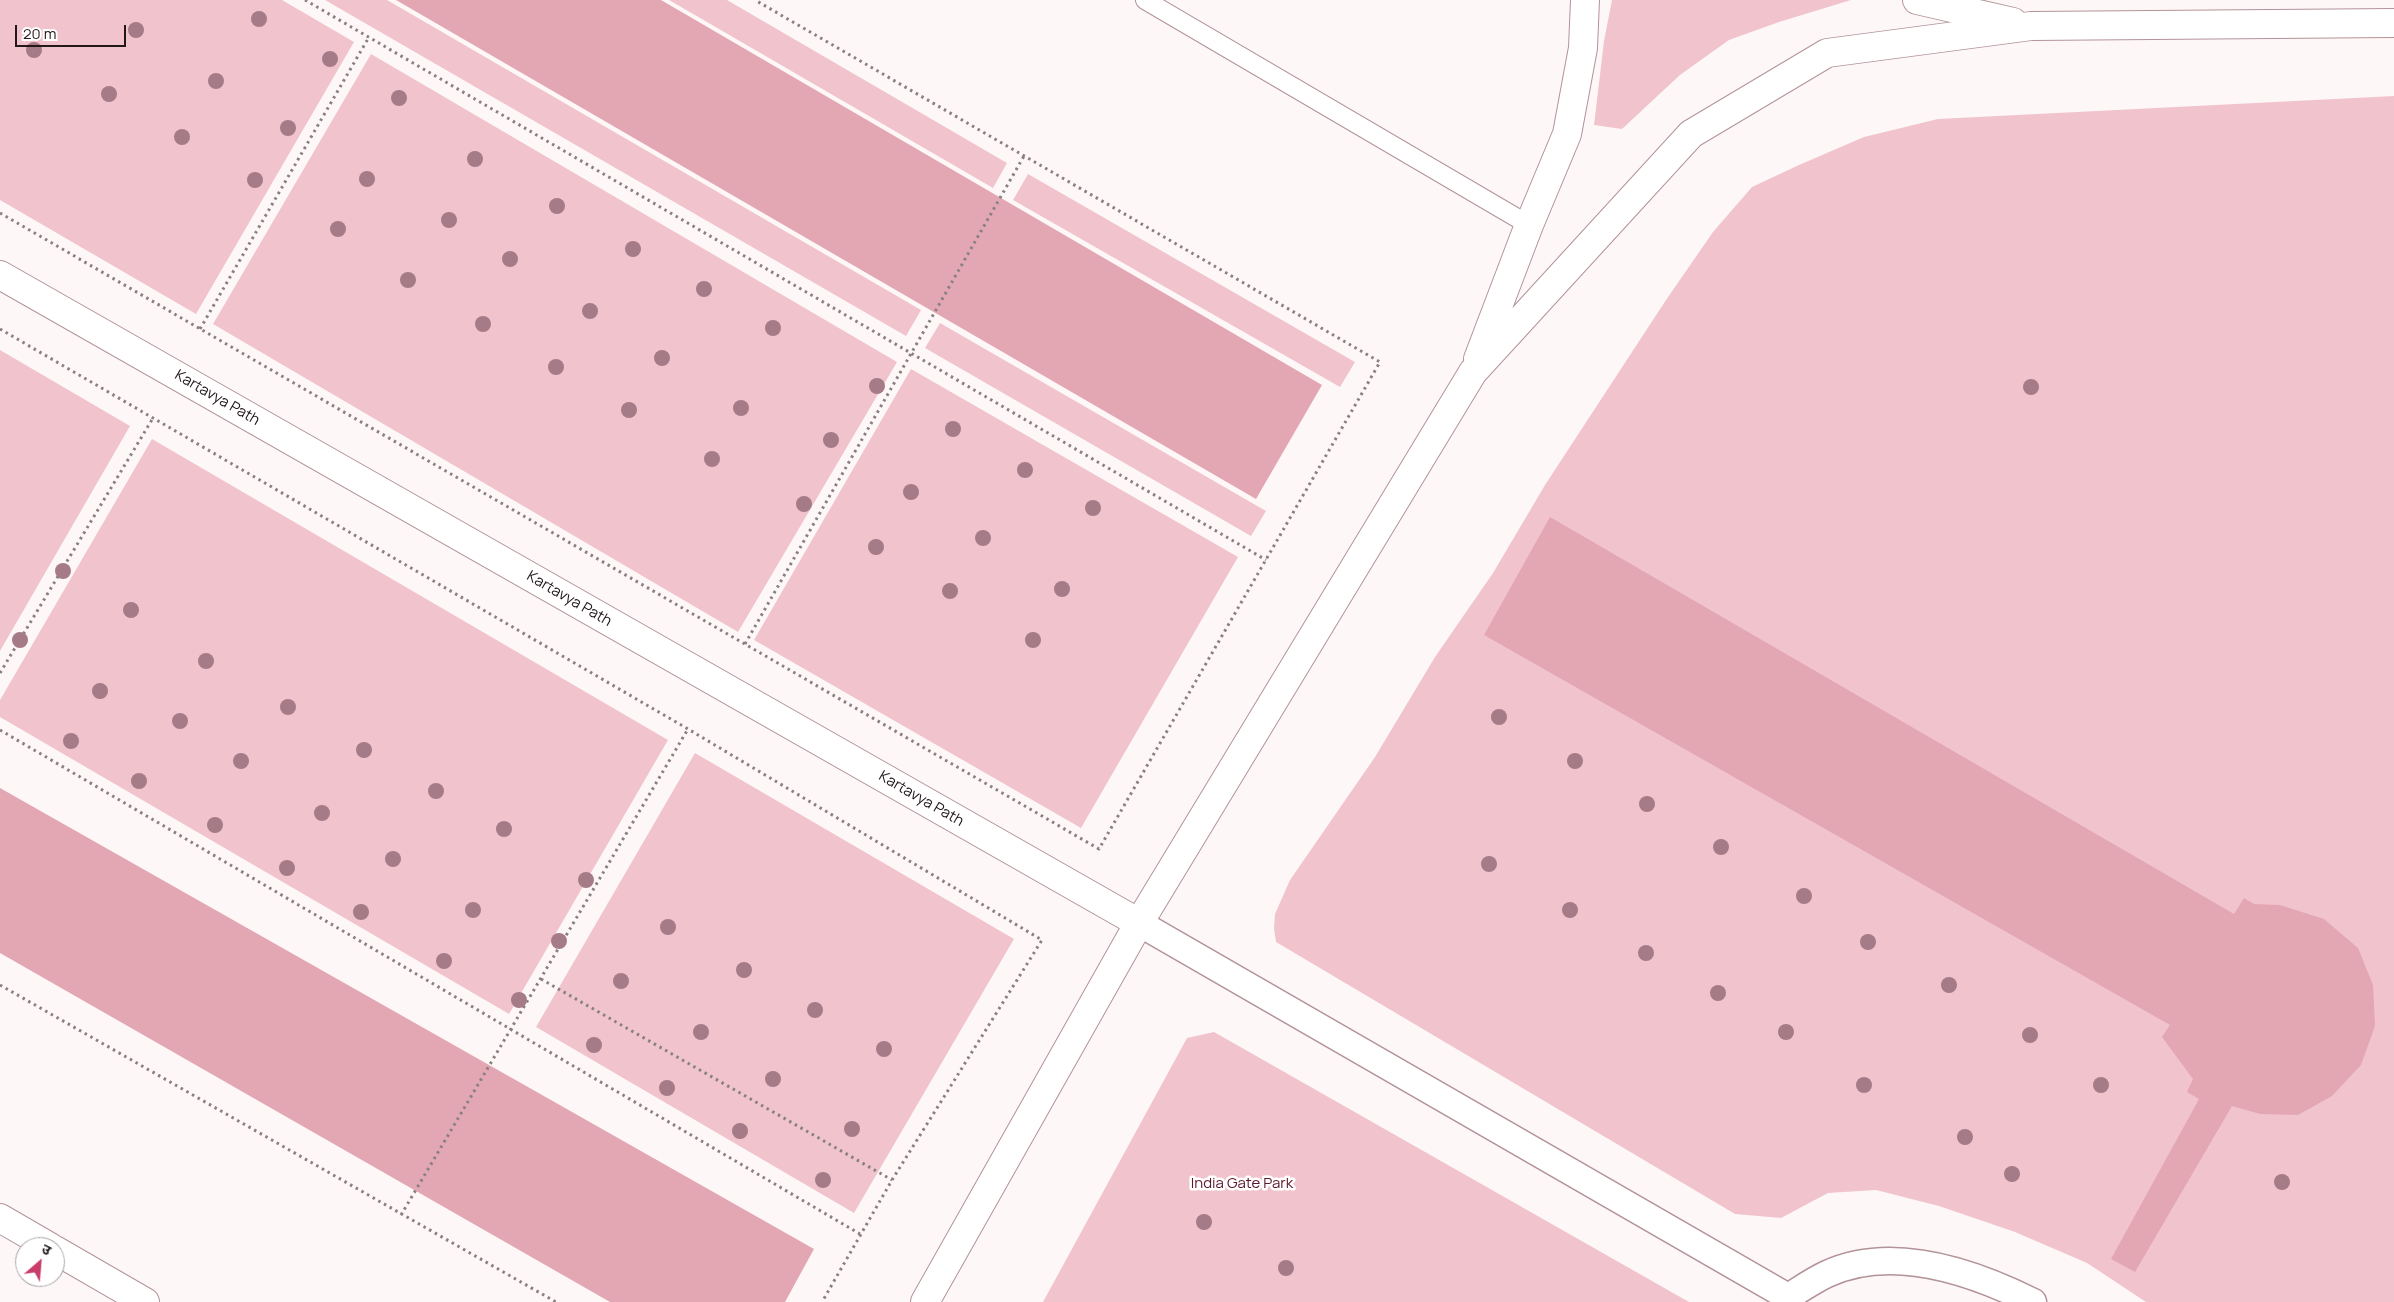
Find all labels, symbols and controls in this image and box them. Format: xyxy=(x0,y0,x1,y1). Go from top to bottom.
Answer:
scale bar xyxy=(18,15,129,47)
text: 20 m xyxy=(23,23,56,44)
street label: Kartavya Path xyxy=(171,366,263,430)
street label: Kartavya Path xyxy=(523,567,615,631)
street label: Kartavya Path xyxy=(875,767,967,831)
park label: India Gate Park xyxy=(1191,1175,1293,1193)
north arrow xyxy=(15,1237,65,1287)
text: उ xyxy=(39,1239,55,1259)

